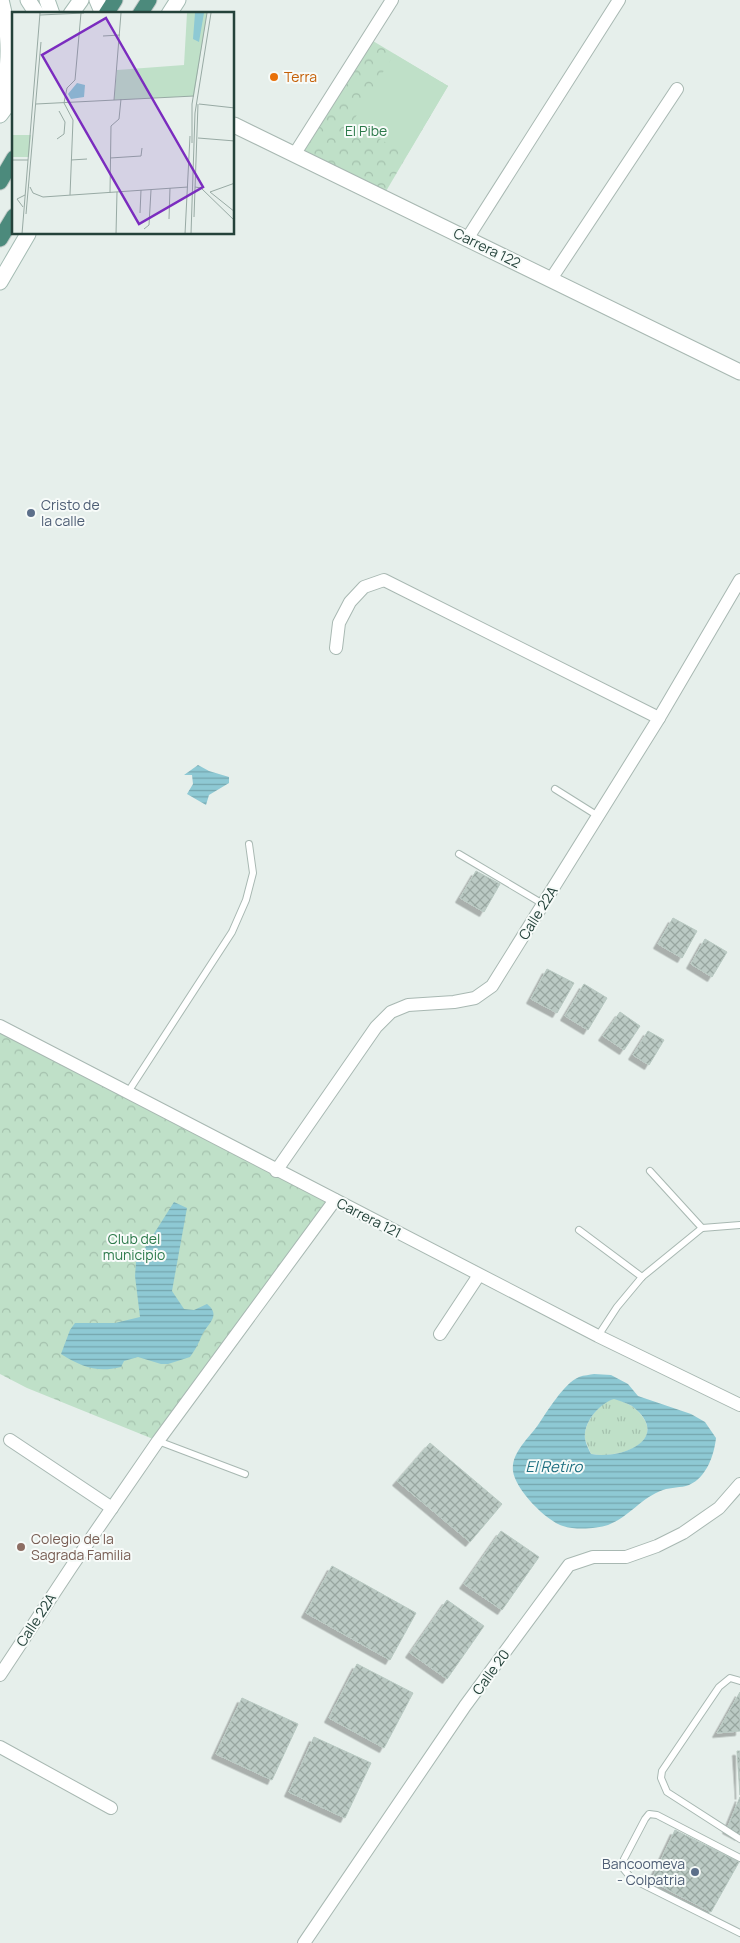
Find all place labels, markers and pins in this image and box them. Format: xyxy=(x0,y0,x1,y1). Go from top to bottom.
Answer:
place label: Terra xyxy=(284,67,317,86)
marker: Terra xyxy=(268,71,280,83)
place label: Cristo de la calle xyxy=(41,495,100,530)
marker: Cristo de la calle xyxy=(25,507,37,519)
place label: Colegio de la Sagrada Familia xyxy=(31,1529,131,1564)
marker: Colegio de la Sagrada Familia xyxy=(15,1541,27,1553)
place label: Bancoomeva - Colpatria xyxy=(602,1854,685,1889)
marker: Bancoomeva - Colpatria xyxy=(689,1866,701,1878)

